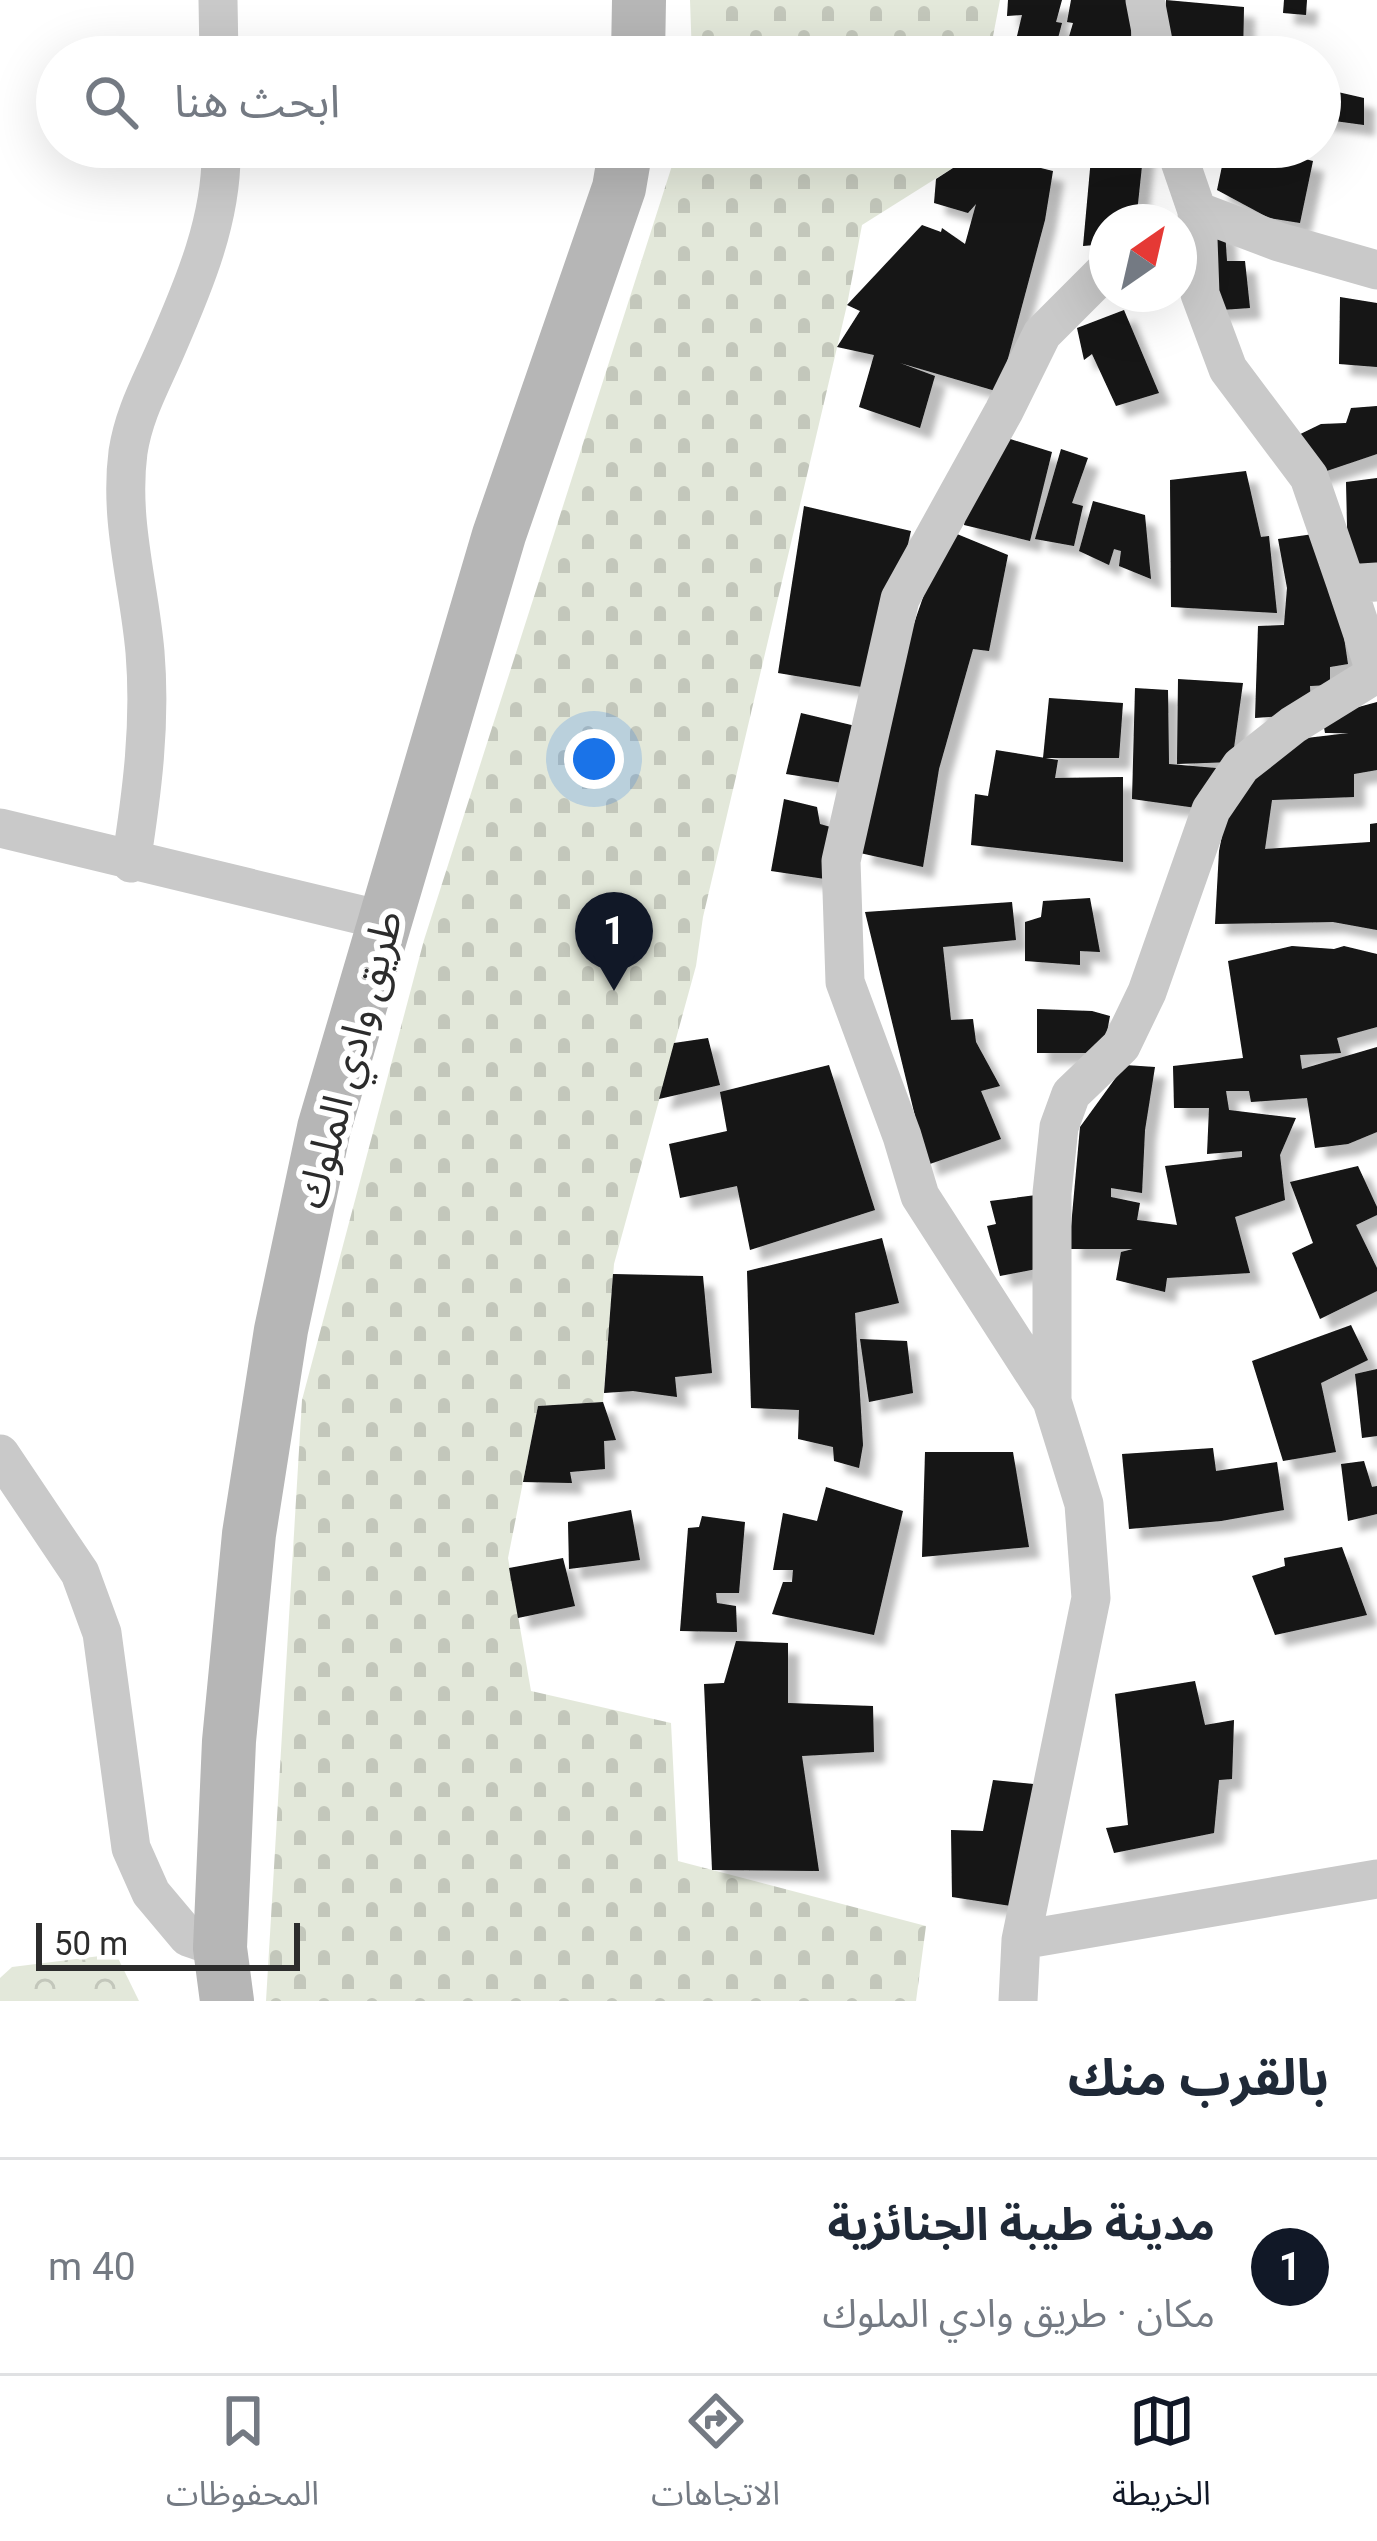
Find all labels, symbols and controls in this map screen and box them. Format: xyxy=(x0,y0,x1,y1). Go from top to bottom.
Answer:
search box xyxy=(36,36,1341,168)
icon: search xyxy=(78,69,144,135)
text: ابحث هنا xyxy=(174,75,340,128)
north arrow xyxy=(1089,204,1197,312)
your location xyxy=(564,729,624,789)
pin: 1 xyxy=(575,892,653,991)
street label: طريق وادي الملوك xyxy=(286,905,420,1215)
scale bar xyxy=(36,1917,300,1970)
text: 50 m xyxy=(54,1924,128,1963)
text: بالقرب منك xyxy=(1068,2048,1329,2107)
text: مدينة طيبة الجنائزية xyxy=(827,2198,1215,2251)
text: 40 m xyxy=(48,2244,136,2290)
text: 1 xyxy=(1279,2244,1301,2290)
text: مكان · طريق وادي الملوك xyxy=(822,2291,1215,2337)
tab: المحفوظات xyxy=(166,2388,319,2529)
tab: الاتجاهات xyxy=(651,2388,780,2529)
tab: الخريطة xyxy=(1112,2388,1211,2529)

